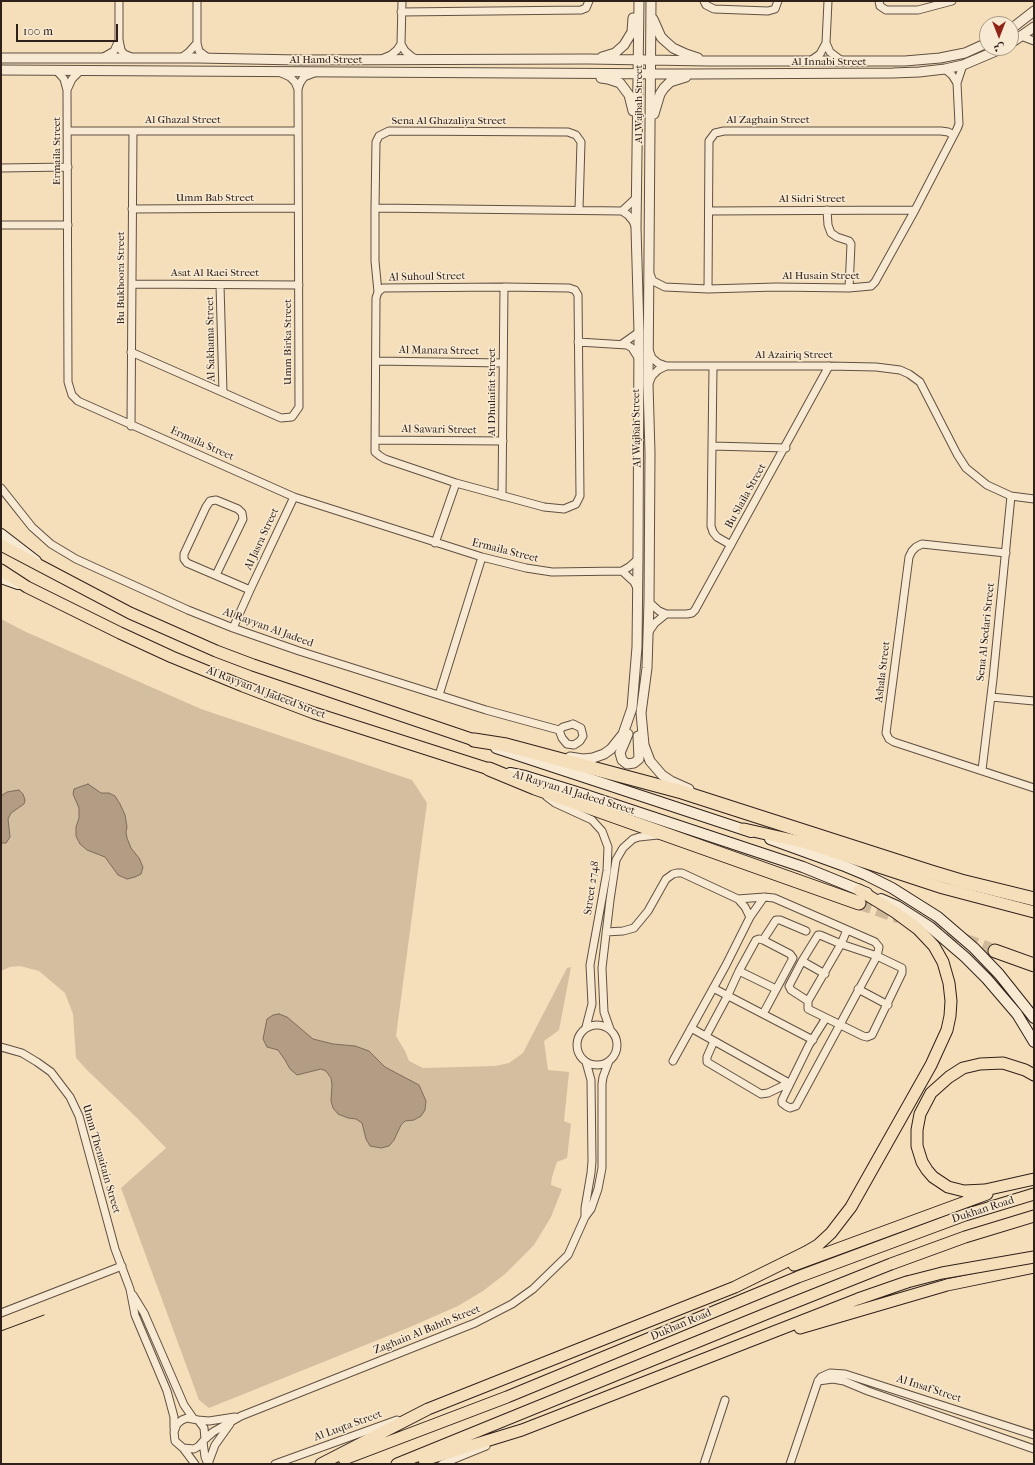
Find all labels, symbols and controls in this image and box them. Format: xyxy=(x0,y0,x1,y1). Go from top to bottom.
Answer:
scale bar xyxy=(18,16,120,42)
north arrow xyxy=(979,16,1019,56)
text: 100 m xyxy=(23,24,53,38)
text: ش xyxy=(994,41,1004,54)
street label: Al Hamd Street xyxy=(290,53,362,67)
street label: Al Innabi Street xyxy=(791,55,867,69)
street label: Al Wajbah Street xyxy=(632,65,646,143)
street label: Al Ghazal Street xyxy=(145,113,221,127)
street label: Al Zaghain Street xyxy=(726,113,810,127)
street label: Sena Al Ghazaliya Street xyxy=(392,114,506,128)
street label: Ermaila Street xyxy=(50,117,64,185)
street label: Umm Bab Street xyxy=(176,191,254,205)
street label: Al Sidri Street xyxy=(779,192,845,206)
street label: Bu Bukhoora Street xyxy=(114,231,128,325)
street label: Asat Al Raei Street xyxy=(171,266,259,280)
street label: Al Husain Street xyxy=(782,269,860,283)
street label: Al Suhoul Street xyxy=(389,270,465,284)
street label: Al Sakhama Street xyxy=(204,296,218,382)
street label: Umm Birka Street xyxy=(281,299,295,385)
street label: Al Manara Street xyxy=(399,344,479,358)
street label: Al Dhulaifat Street xyxy=(485,348,499,436)
street label: Al Azairiq Street xyxy=(755,348,833,362)
street label: Al Wajbah Street xyxy=(630,388,644,468)
street label: Al Sawari Street xyxy=(401,423,477,437)
street label: Ermaila Street xyxy=(168,424,236,464)
street label: Bu Slaila Street xyxy=(723,461,769,531)
street label: Al Jasra Street xyxy=(242,506,282,572)
street label: Ermaila Street xyxy=(470,536,540,566)
street label: Sena Al Sedari Street xyxy=(974,582,998,682)
street label: Al Rayyan Al Jadeed xyxy=(221,605,315,651)
street label: Ashala Street xyxy=(873,640,893,704)
street label: Al Rayyan Al Jadeed Street xyxy=(204,664,328,722)
street label: Al Rayyan Al Jadeed Street xyxy=(511,768,637,818)
street label: Street 2748 xyxy=(582,860,602,916)
street label: Umm Thenaitain Street xyxy=(79,1103,123,1215)
street label: Dukhan Road xyxy=(950,1194,1016,1226)
street label: Zaghain Al Bahth Street xyxy=(372,1303,482,1357)
street label: Dukhan Road xyxy=(649,1306,713,1344)
street label: Al Insaf Street xyxy=(895,1372,963,1406)
street label: Al Luqta Street xyxy=(312,1408,384,1444)

